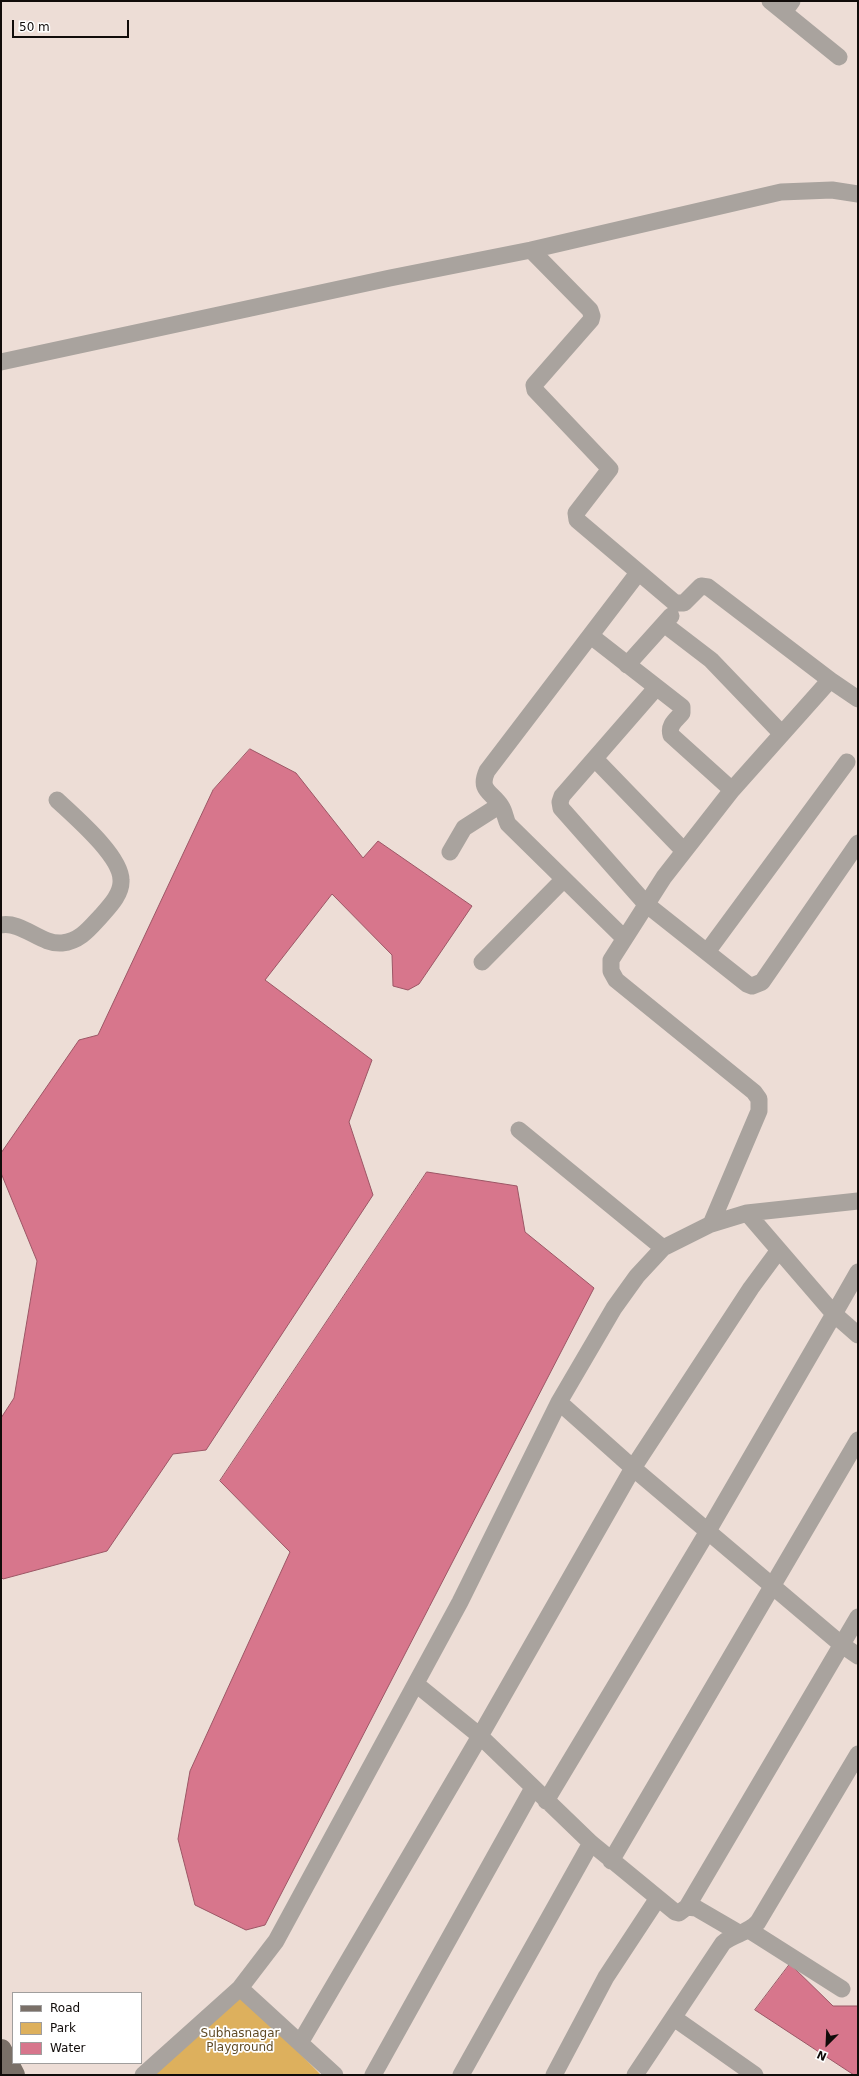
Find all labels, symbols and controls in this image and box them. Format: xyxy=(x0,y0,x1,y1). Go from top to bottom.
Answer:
scale bar xyxy=(14,12,131,38)
text: 50 m xyxy=(19,20,50,34)
legend xyxy=(12,1992,142,2064)
text: Road xyxy=(50,2001,80,2015)
text: Park xyxy=(50,2021,76,2035)
north arrow xyxy=(807,2024,847,2064)
park label: Subhasnagar Playground xyxy=(201,2027,279,2055)
text: Water xyxy=(50,2041,85,2055)
text: N xyxy=(815,2048,829,2063)

